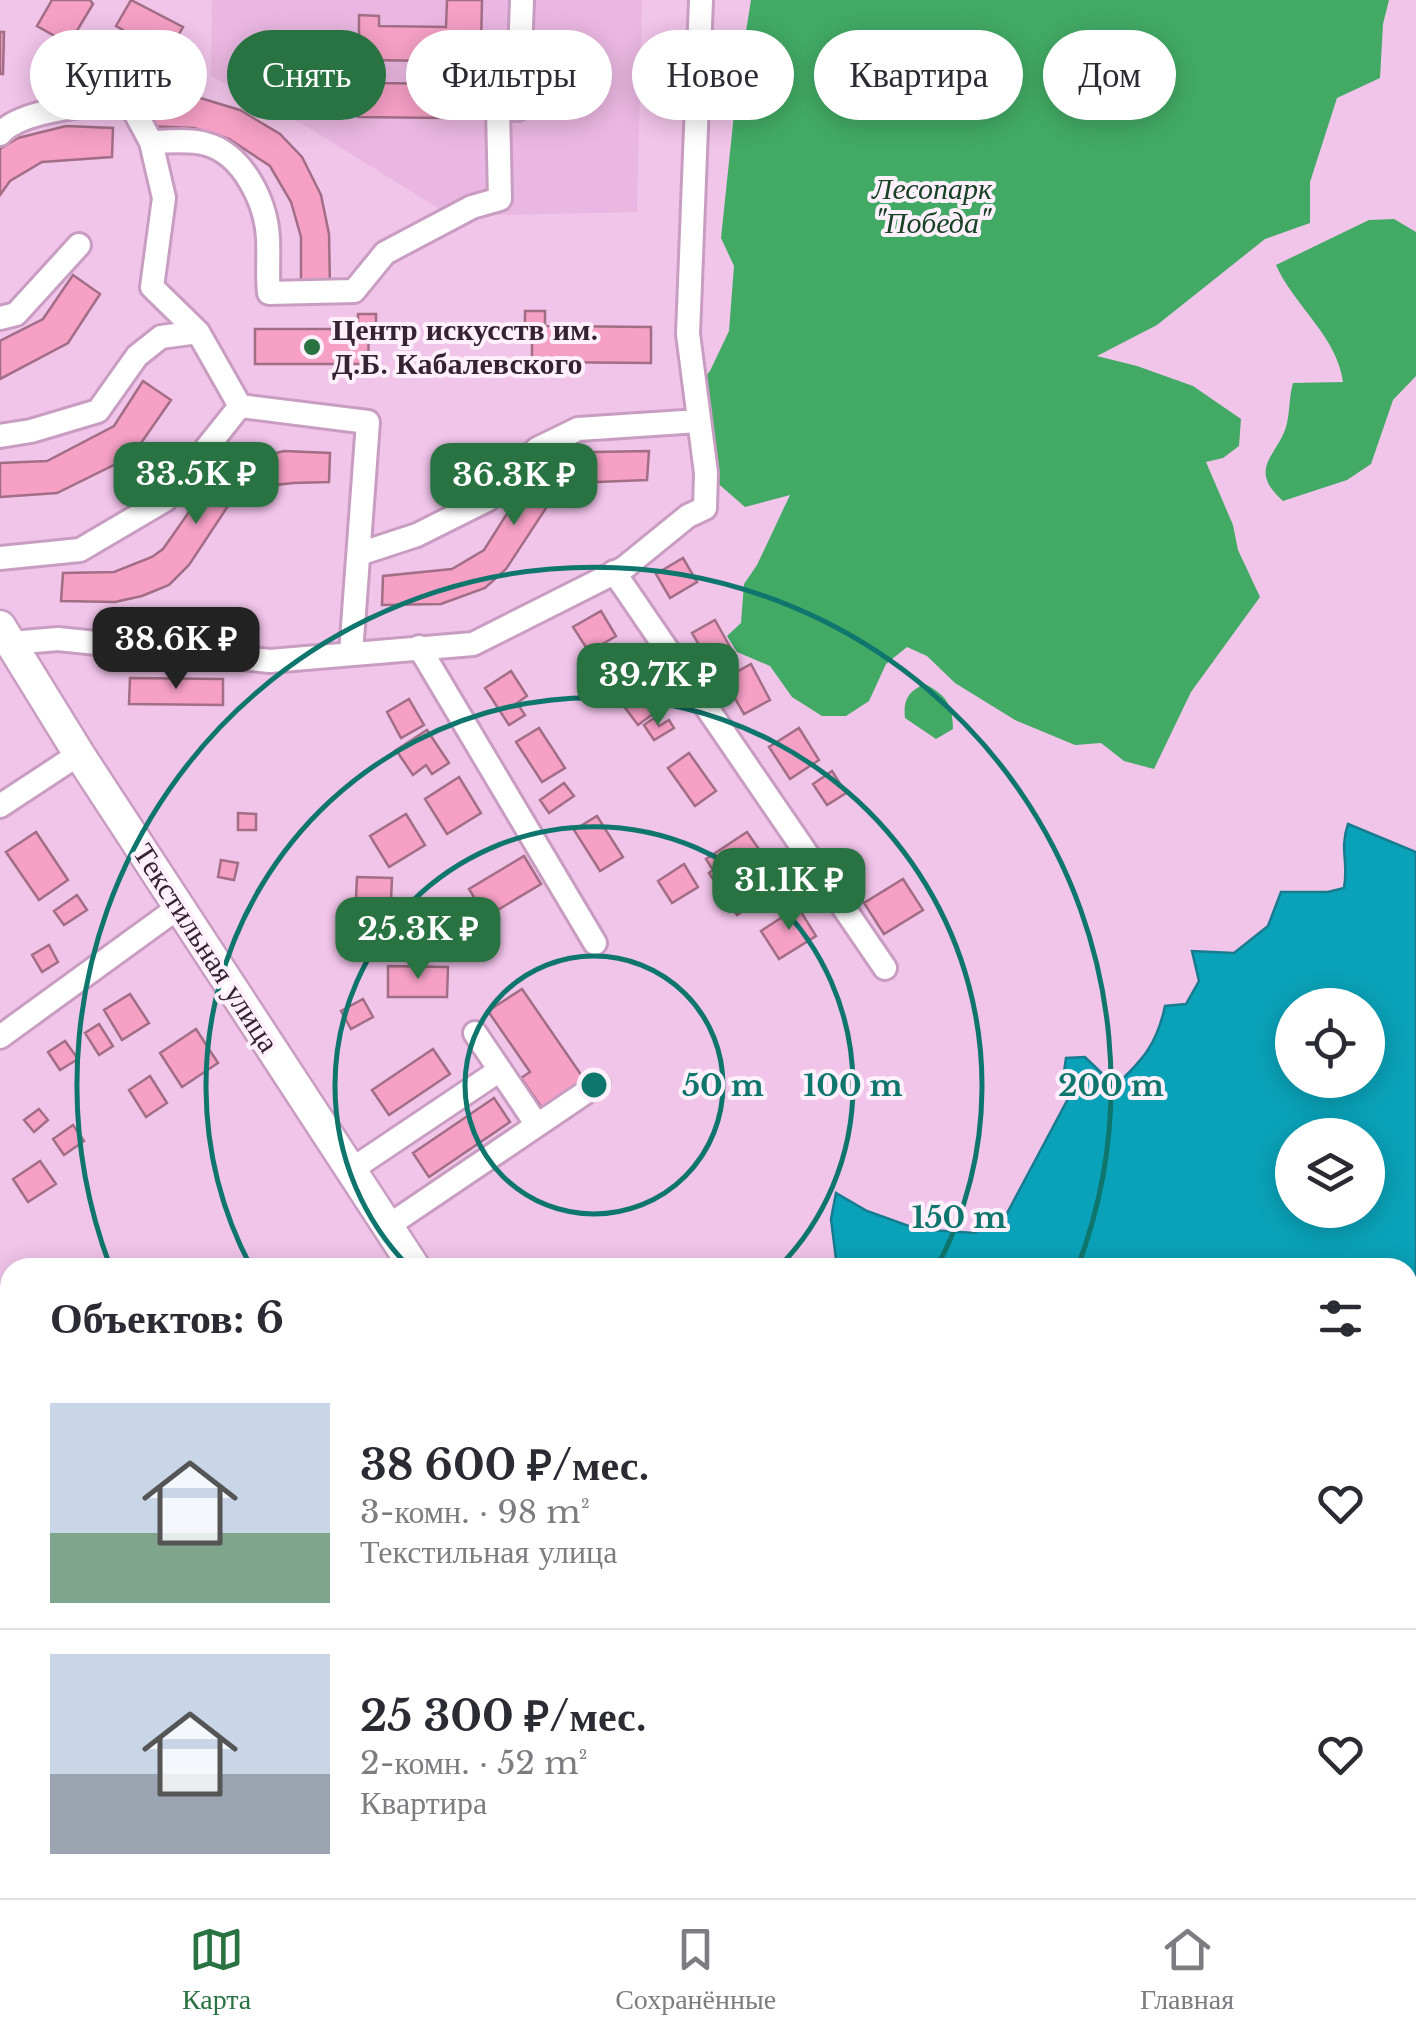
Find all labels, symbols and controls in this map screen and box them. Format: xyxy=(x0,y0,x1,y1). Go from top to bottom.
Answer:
chip: Купить xyxy=(30,30,207,120)
chip: Снять xyxy=(227,30,386,120)
chip: Фильтры xyxy=(406,30,612,120)
chip: Новое xyxy=(632,30,794,120)
chip: Квартира xyxy=(814,30,1023,120)
chip: Дом xyxy=(1043,30,1176,120)
park label: Лесопарк "Победа" xyxy=(871,170,993,241)
place label: Центр искусств им. Д.Б. Кабалевского xyxy=(332,311,598,382)
marker: Центр искусств им. Д.Б. Кабалевского xyxy=(301,336,323,358)
pin: 33.5K ₽ xyxy=(104,442,288,527)
pin: 36.3K ₽ xyxy=(422,443,606,528)
text: 33.5K ₽ xyxy=(136,454,256,494)
text: 36.3K ₽ xyxy=(452,455,576,495)
pin: 38.6K ₽ xyxy=(84,607,268,692)
text: 38.6K ₽ xyxy=(115,619,237,659)
pin: 39.7K ₽ xyxy=(566,643,750,728)
text: 39.7K ₽ xyxy=(599,655,717,695)
street label: Текстильная улица xyxy=(125,836,288,1059)
pin: 31.1K ₽ xyxy=(697,848,881,933)
text: 31.1K ₽ xyxy=(734,860,844,900)
pin: 25.3K ₽ xyxy=(326,897,510,982)
text: 25.3K ₽ xyxy=(357,909,479,949)
map controls xyxy=(1275,988,1385,1228)
button: locate xyxy=(1275,988,1385,1098)
centre of rings xyxy=(576,1067,612,1103)
text: 50 m xyxy=(682,1067,764,1104)
text: 100 m xyxy=(803,1067,903,1104)
text: 200 m xyxy=(1058,1067,1164,1104)
button: layers xyxy=(1275,1118,1385,1228)
text: 150 m xyxy=(912,1199,1006,1236)
icon: filters xyxy=(1313,1291,1368,1346)
text: Объектов: 6 xyxy=(50,1292,284,1344)
text: 38 600 ₽/мес. xyxy=(360,1439,649,1491)
icon: home xyxy=(130,1443,250,1563)
icon: heart xyxy=(1313,1476,1368,1531)
text: 3-комн. · 98 m² xyxy=(360,1492,590,1532)
text: Текстильная улица xyxy=(360,1532,617,1572)
text: 25 300 ₽/мес. xyxy=(360,1690,647,1742)
icon: home xyxy=(130,1694,250,1814)
icon: heart xyxy=(1313,1727,1368,1782)
text: 2-комн. · 52 m² xyxy=(360,1743,588,1783)
text: Квартира xyxy=(360,1783,487,1823)
tab: Карта xyxy=(182,1922,251,2017)
tab: Сохранённые xyxy=(615,1922,776,2017)
tab: Главная xyxy=(1140,1922,1234,2017)

